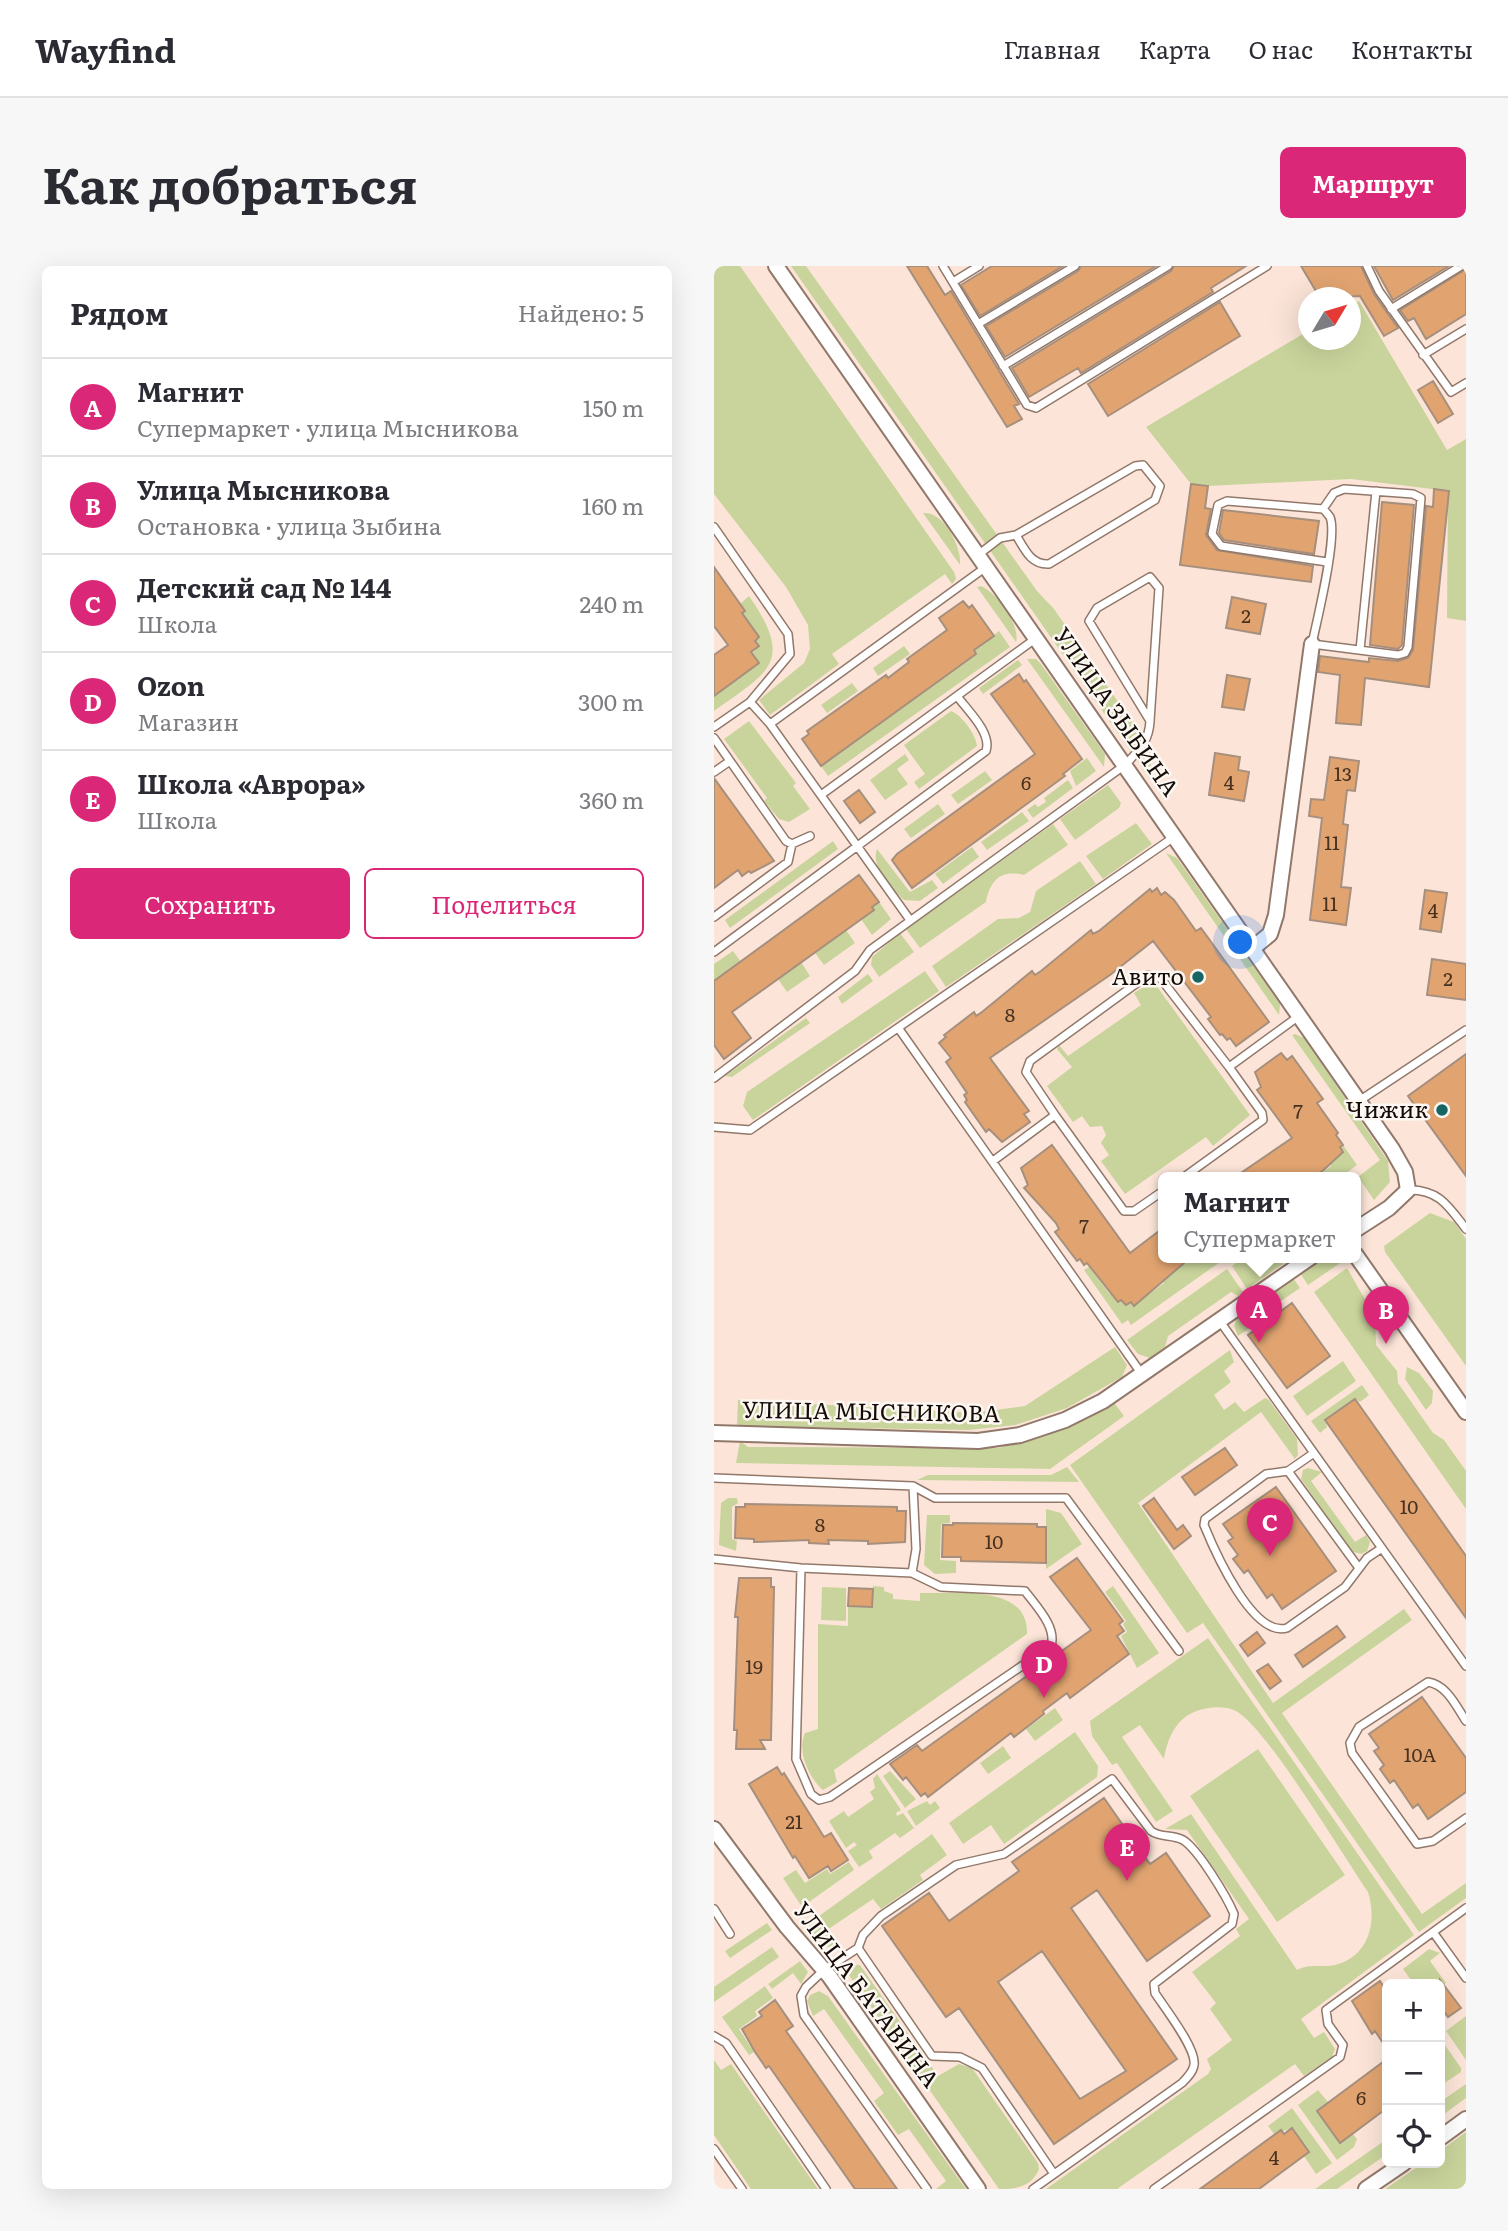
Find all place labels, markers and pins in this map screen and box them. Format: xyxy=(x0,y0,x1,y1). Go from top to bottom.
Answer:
place label: Авито xyxy=(1112,958,1184,992)
marker: Авито xyxy=(1190,969,1206,985)
place label: Чижик xyxy=(1346,1091,1428,1125)
marker: Чижик xyxy=(1434,1102,1450,1118)
pin: A xyxy=(1236,1285,1282,1343)
pin: B xyxy=(1363,1286,1409,1344)
pin: C xyxy=(1247,1498,1293,1556)
pin: D xyxy=(1021,1640,1067,1698)
pin: E xyxy=(1104,1823,1150,1881)

